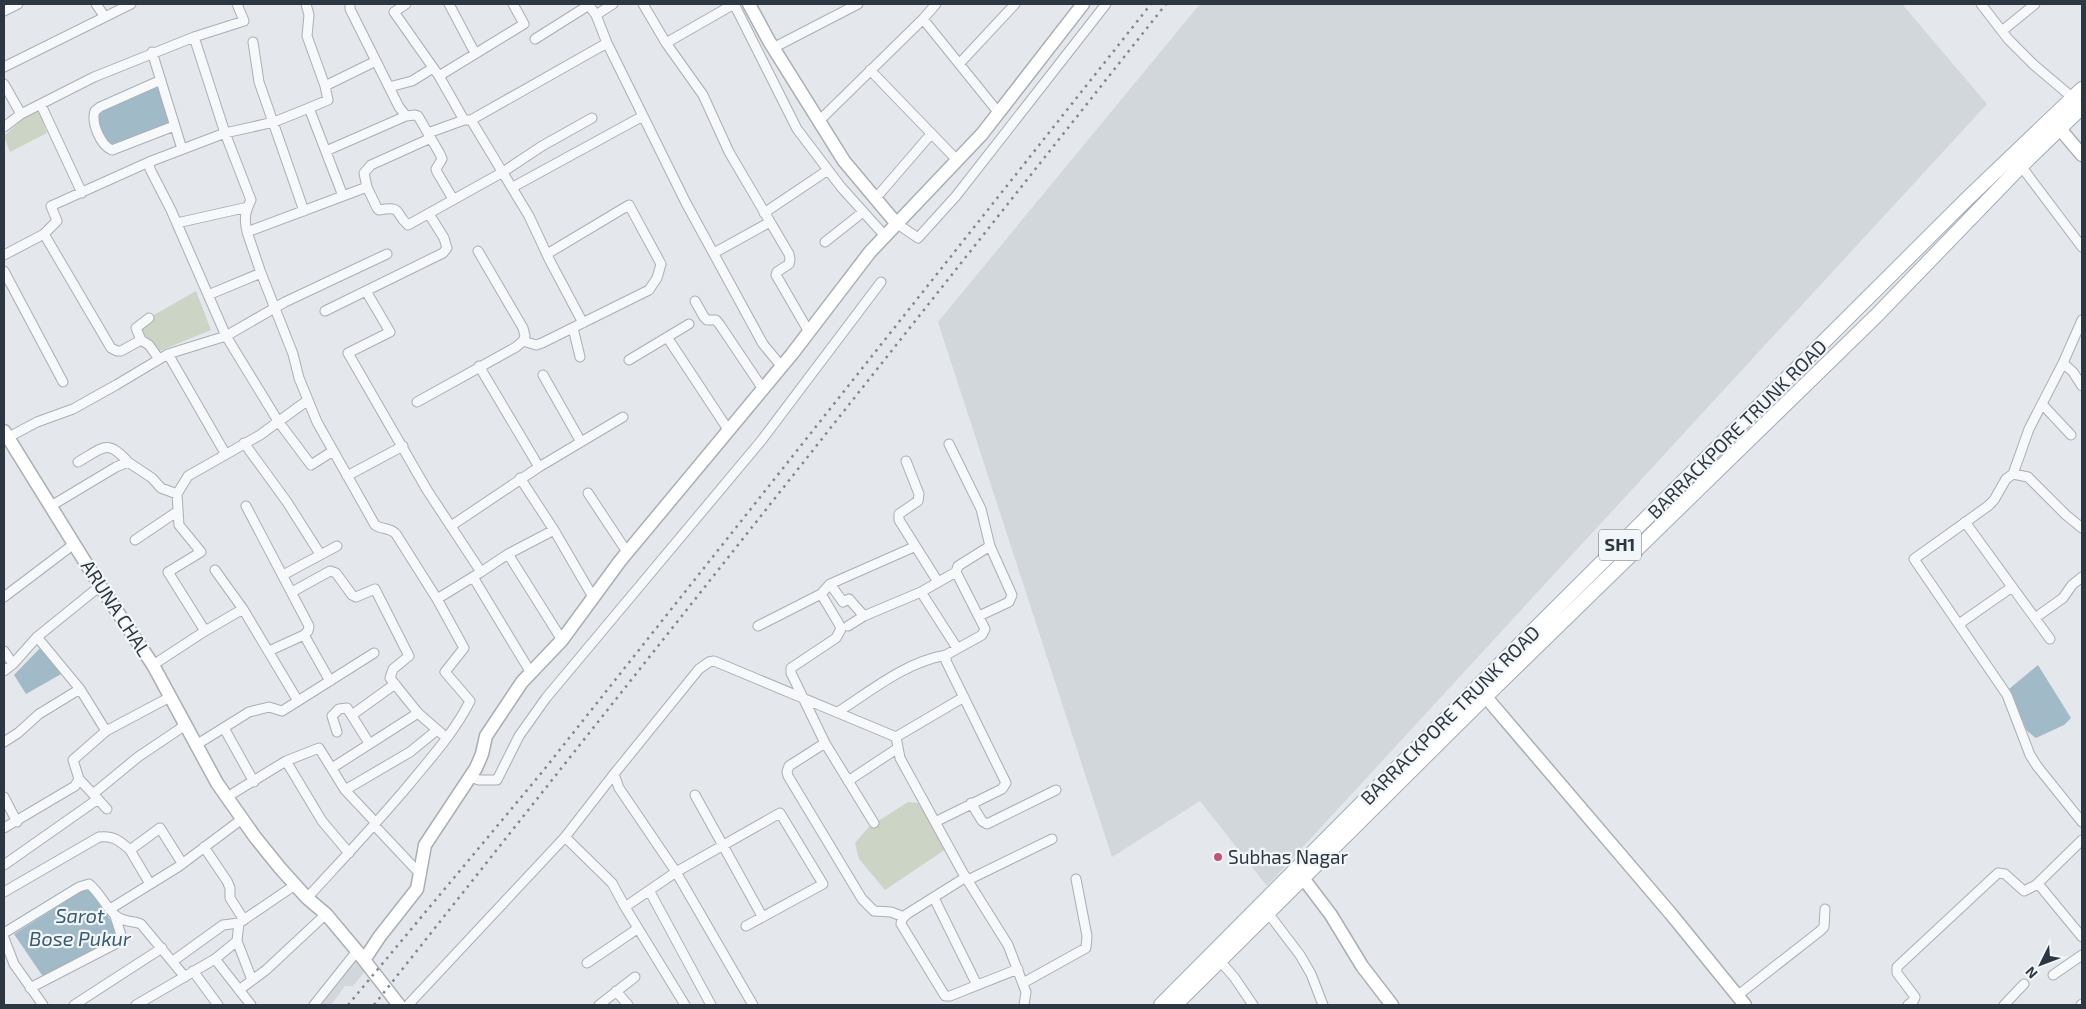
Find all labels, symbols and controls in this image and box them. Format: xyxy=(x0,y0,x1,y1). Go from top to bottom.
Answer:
street label: BARRACKPORE TRUNK ROAD xyxy=(1642,334,1831,523)
road number: SH1 xyxy=(1599,530,1641,560)
street label: ARUNA CHAL xyxy=(77,555,156,660)
street label: BARRACKPORE TRUNK ROAD xyxy=(1355,620,1544,809)
place label: Subhas Nagar xyxy=(1228,845,1348,868)
marker: Subhas Nagar xyxy=(1212,851,1224,863)
water label: Sarot Bose Pukur xyxy=(29,903,132,950)
north arrow xyxy=(2016,939,2066,989)
text: N xyxy=(2021,964,2041,982)

